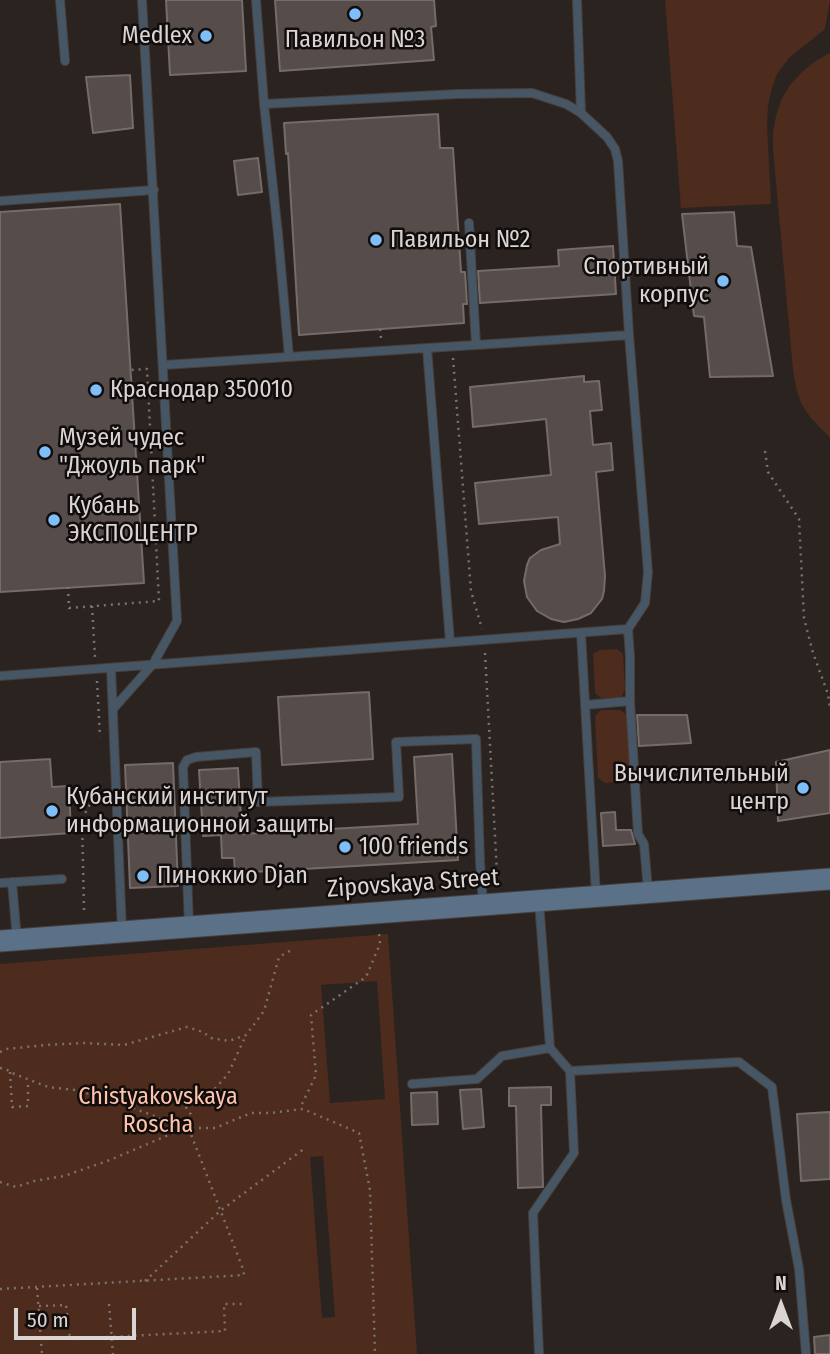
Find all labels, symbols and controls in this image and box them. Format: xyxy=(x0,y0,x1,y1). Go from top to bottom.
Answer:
marker: Павильон №3 xyxy=(347,6,363,22)
place label: Medlex xyxy=(122,22,192,50)
place label: Павильон №3 xyxy=(285,26,425,54)
marker: Medlex xyxy=(198,28,214,44)
place label: Павильон №2 xyxy=(390,226,530,254)
marker: Павильон №2 xyxy=(368,232,384,248)
place label: Спортивный корпус xyxy=(583,253,709,309)
marker: Спортивный корпус xyxy=(715,273,731,289)
place label: Краснодар 350010 xyxy=(110,376,293,404)
marker: Краснодар 350010 xyxy=(88,382,104,398)
place label: Музей чудес "Джоуль парк" xyxy=(59,424,205,480)
marker: Музей чудес "Джоуль парк" xyxy=(37,444,53,460)
place label: Кубань ЭКСПОЦЕНТР xyxy=(68,492,198,548)
marker: Кубань ЭКСПОЦЕНТР xyxy=(46,512,62,528)
place label: Вычислительный центр xyxy=(614,760,789,816)
marker: Вычислительный центр xyxy=(795,780,811,796)
place label: Кубанский институт информационной защиты xyxy=(66,783,334,839)
marker: Кубанский институт информационной защиты xyxy=(44,803,60,819)
place label: 100 friends xyxy=(359,833,468,861)
marker: 100 friends xyxy=(337,839,353,855)
place label: Пиноккио Djan xyxy=(157,862,308,890)
street label: Zipovskaya Street xyxy=(326,864,500,904)
marker: Пиноккио Djan xyxy=(135,868,151,884)
park label: Chistyakovskaya Roscha xyxy=(78,1083,238,1139)
north arrow xyxy=(746,1270,816,1340)
text: N xyxy=(775,1272,787,1295)
scale bar xyxy=(18,1294,140,1338)
text: 50 m xyxy=(27,1307,69,1333)

